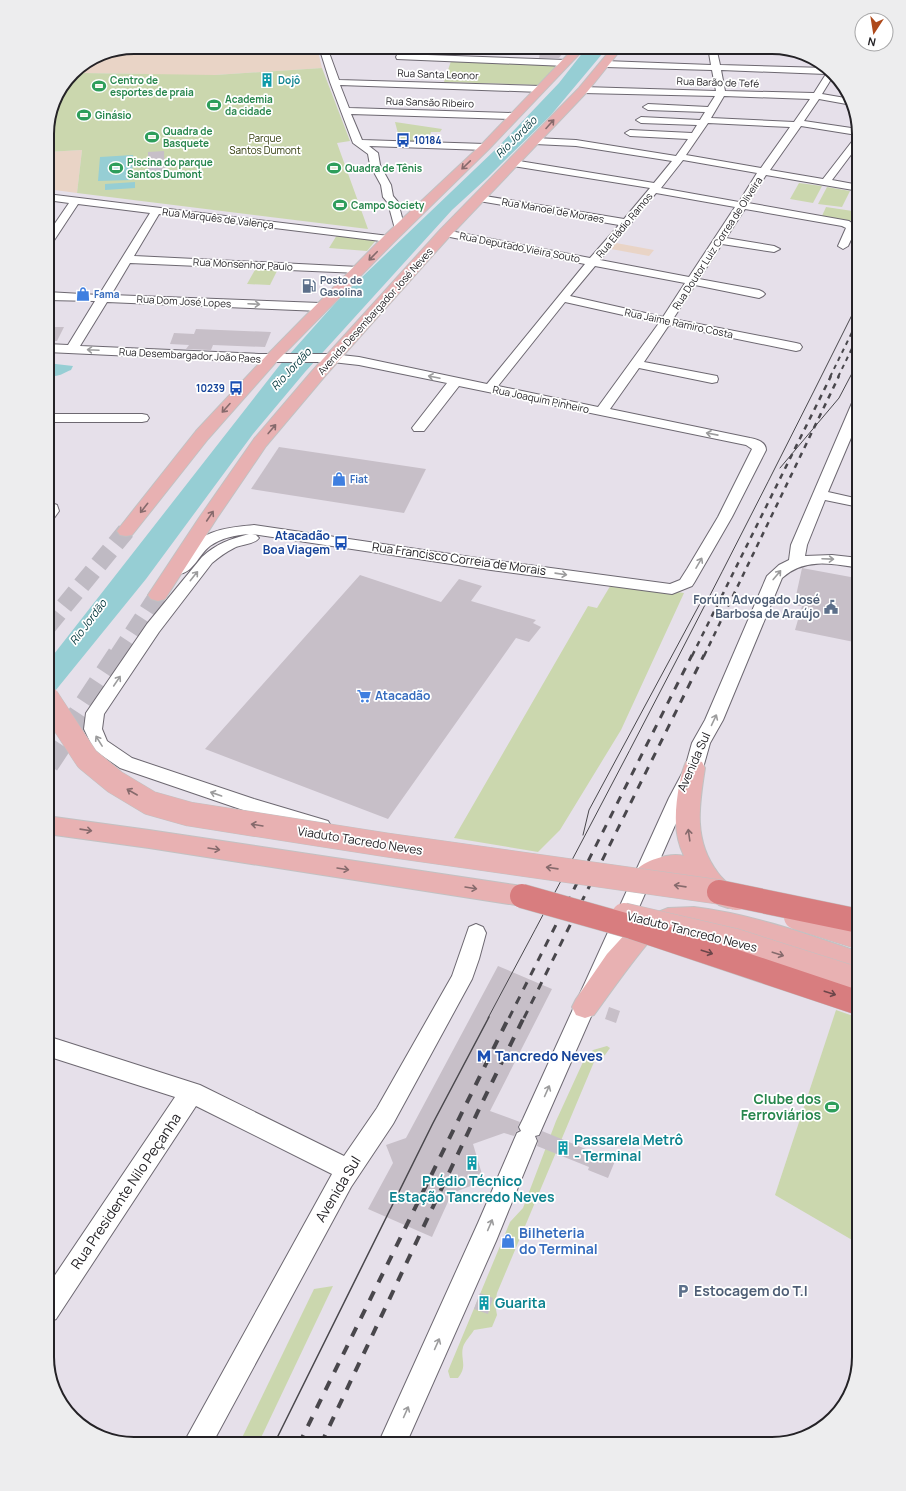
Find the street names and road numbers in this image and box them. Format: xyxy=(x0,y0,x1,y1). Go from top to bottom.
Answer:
street label: Rua Santa Leonor xyxy=(397,66,479,82)
street label: Rua Barão de Tefé xyxy=(677,74,760,90)
street label: Rua Sansão Ribeiro xyxy=(386,93,474,111)
street label: Rua Doutor Luiz Correa de Oliveira xyxy=(669,174,765,312)
street label: Rua Eládio Ramos xyxy=(593,189,655,261)
street label: Rua Manoel de Moraes xyxy=(501,194,605,226)
street label: Rua Marquês de Valença xyxy=(161,204,275,232)
street label: Rua Deputado Vieira Souto xyxy=(459,228,582,266)
street label: Avenida Desembargador José Neves xyxy=(314,245,436,377)
street label: Rua Monsenhor Paulo xyxy=(193,254,293,274)
street label: Rua Dom José Lopes xyxy=(136,292,232,310)
street label: Rua Jaime Ramiro Costa xyxy=(623,305,735,341)
street label: Rua Desembargador João Paes xyxy=(119,344,261,366)
street label: Rua Joaquim Pinheiro xyxy=(491,382,591,416)
street label: Rua Francisco Correia de Morais xyxy=(371,538,547,579)
street label: Avenida Sul xyxy=(673,729,714,794)
street label: Viaduto Tacredo Neves xyxy=(296,822,424,859)
street label: Viaduto Tancredo Neves xyxy=(625,907,759,956)
street label: Rua Presidente Nilo Peçanha xyxy=(66,1109,185,1272)
street label: Avenida Sul xyxy=(310,1152,365,1225)

